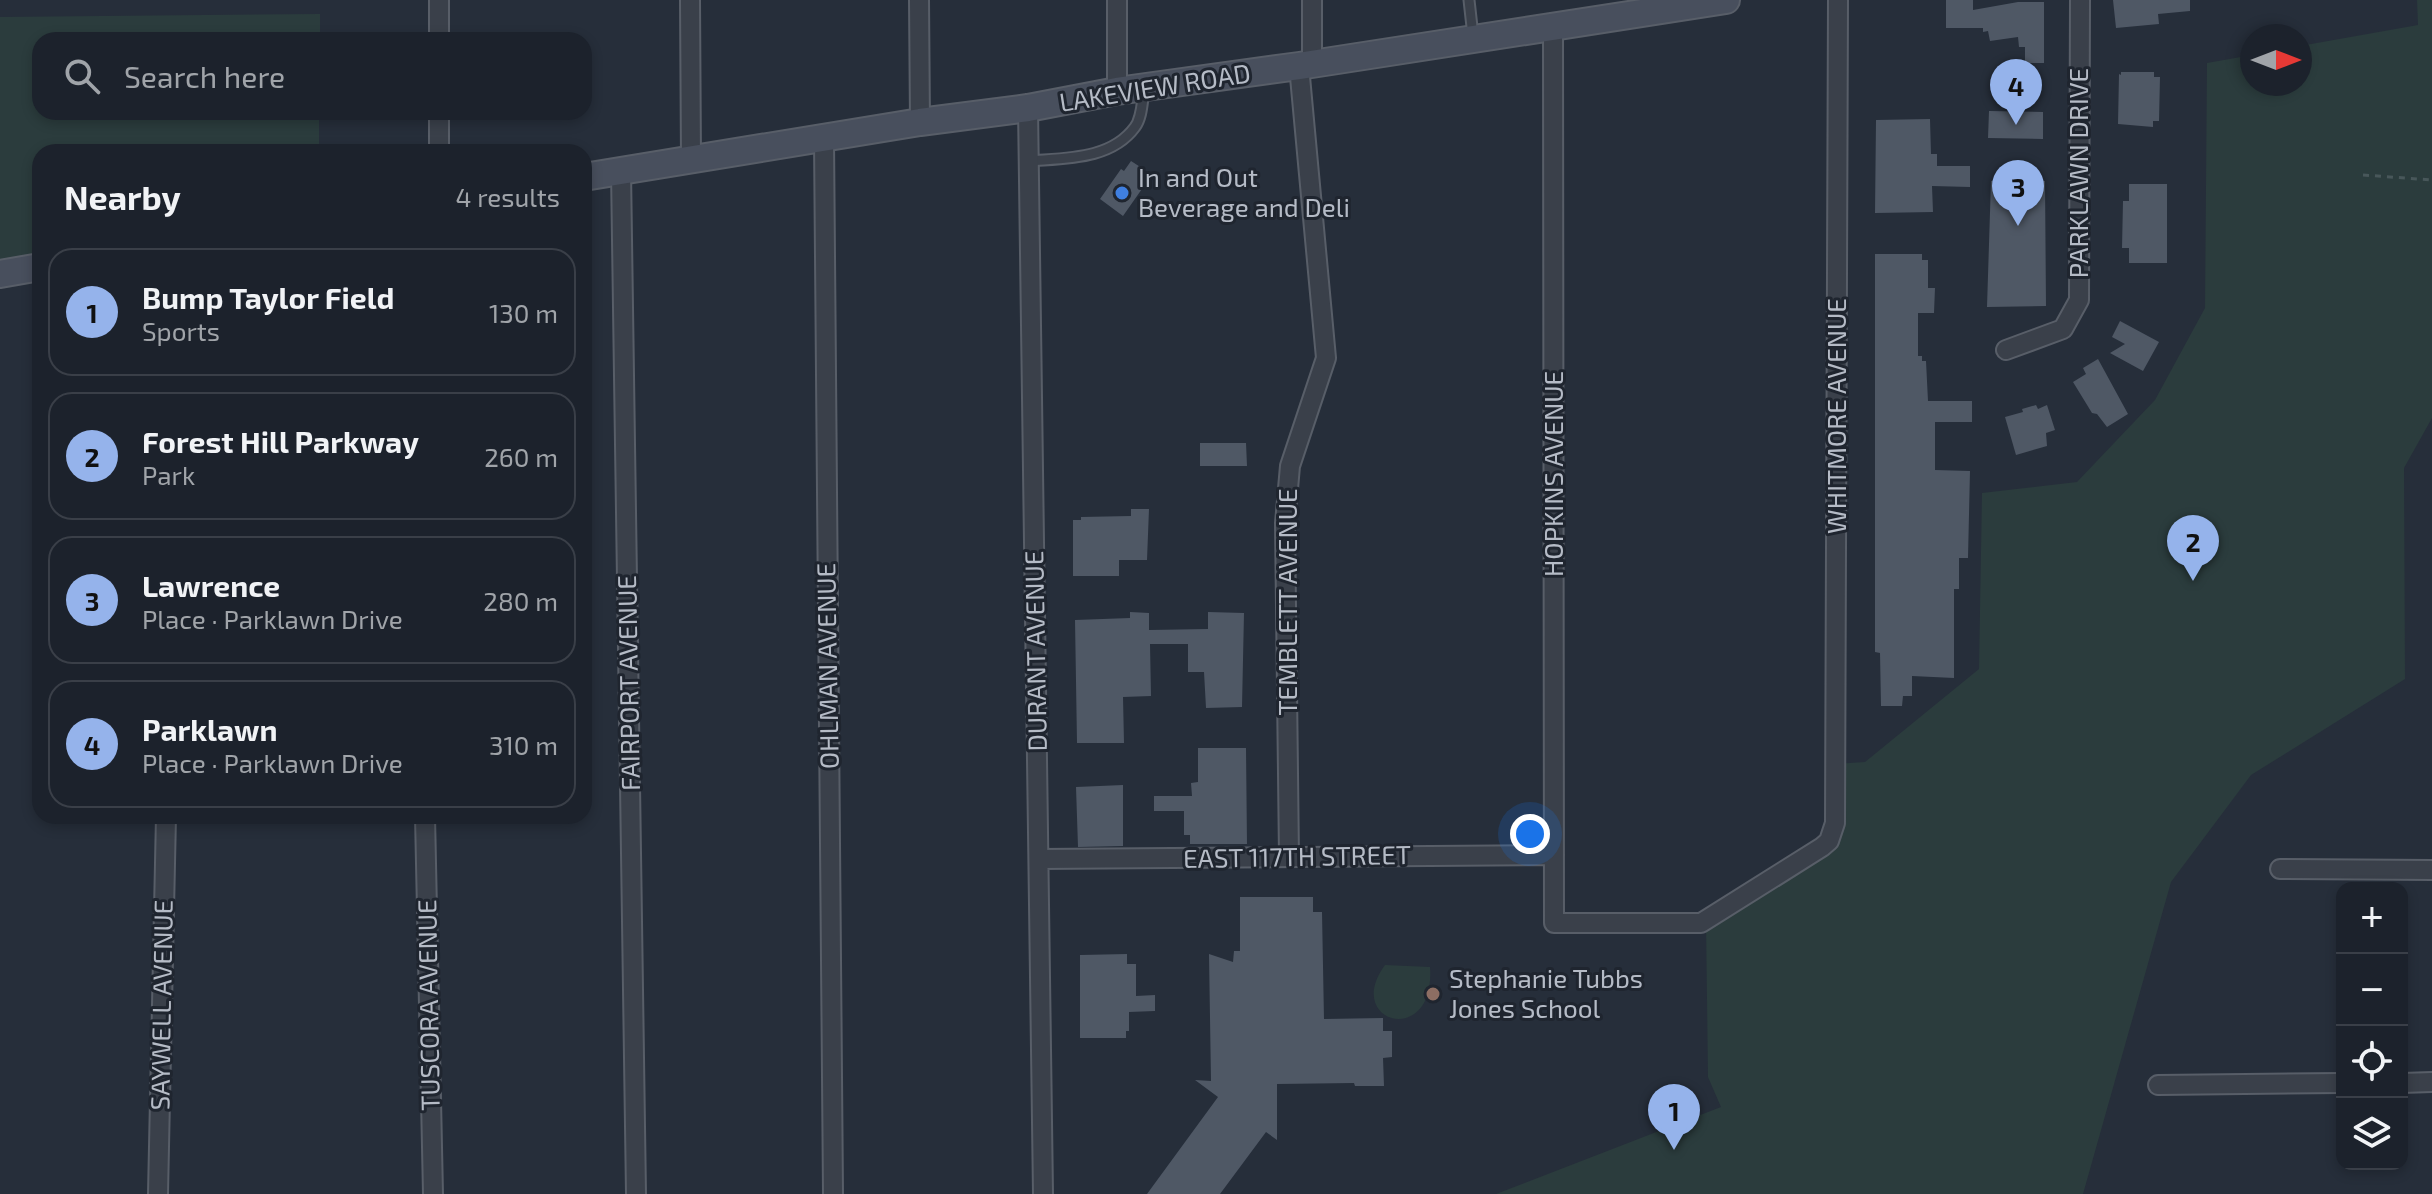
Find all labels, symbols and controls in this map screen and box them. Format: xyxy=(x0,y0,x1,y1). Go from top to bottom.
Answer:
north arrow xyxy=(2240,24,2312,96)
search box xyxy=(32,32,592,120)
icon: search xyxy=(60,54,104,98)
street label: LAKEVIEW ROAD xyxy=(1057,56,1253,117)
text: Search here xyxy=(124,58,285,94)
pin: 4 xyxy=(1990,59,2042,125)
street label: PARKLAWN DRIVE xyxy=(2062,68,2093,278)
pin: 3 xyxy=(1992,160,2044,226)
place label: In and Out Beverage and Deli xyxy=(1138,161,1350,222)
text: Nearby xyxy=(64,176,181,217)
text: 4 results xyxy=(455,181,560,212)
marker: In and Out Beverage and Deli xyxy=(1113,184,1131,202)
text: Bump Taylor Field xyxy=(142,279,395,315)
text: 1 xyxy=(86,297,98,328)
text: 130 m xyxy=(489,297,558,328)
street label: WHITMORE AVENUE xyxy=(1820,298,1851,534)
text: Sports xyxy=(142,315,220,346)
street label: HOPKINS AVENUE xyxy=(1537,371,1568,577)
text: Forest Hill Parkway xyxy=(142,423,419,459)
text: 2 xyxy=(84,441,100,472)
text: 260 m xyxy=(484,441,558,472)
text: Park xyxy=(142,459,195,490)
street label: TEMBLETT AVENUE xyxy=(1271,488,1302,716)
pin: 2 xyxy=(2167,515,2219,581)
street label: DURANT AVENUE xyxy=(1017,550,1052,752)
street label: OHLMAN AVENUE xyxy=(809,563,844,770)
text: Lawrence xyxy=(142,567,280,603)
street label: FAIRPORT AVENUE xyxy=(610,575,645,791)
text: 3 xyxy=(85,585,99,616)
text: 280 m xyxy=(483,585,558,616)
text: Place · Parklawn Drive xyxy=(142,603,403,634)
text: Parklawn xyxy=(142,711,278,747)
text: 4 xyxy=(84,729,100,760)
text: 310 m xyxy=(489,729,558,760)
text: Place · Parklawn Drive xyxy=(142,747,403,778)
your location xyxy=(1510,814,1550,854)
street label: EAST 117TH STREET xyxy=(1183,838,1411,873)
map controls xyxy=(2336,882,2408,1170)
button: + xyxy=(2336,882,2408,954)
street label: SAYWELL AVENUE xyxy=(143,899,178,1111)
street label: TUSCORA AVENUE xyxy=(410,899,445,1111)
button: − xyxy=(2336,954,2408,1026)
place label: Stephanie Tubbs Jones School xyxy=(1449,962,1643,1023)
marker: Stephanie Tubbs Jones School xyxy=(1424,985,1442,1003)
button: locate xyxy=(2336,1026,2408,1098)
pin: 1 xyxy=(1648,1084,1700,1150)
button: layers xyxy=(2336,1098,2408,1170)

